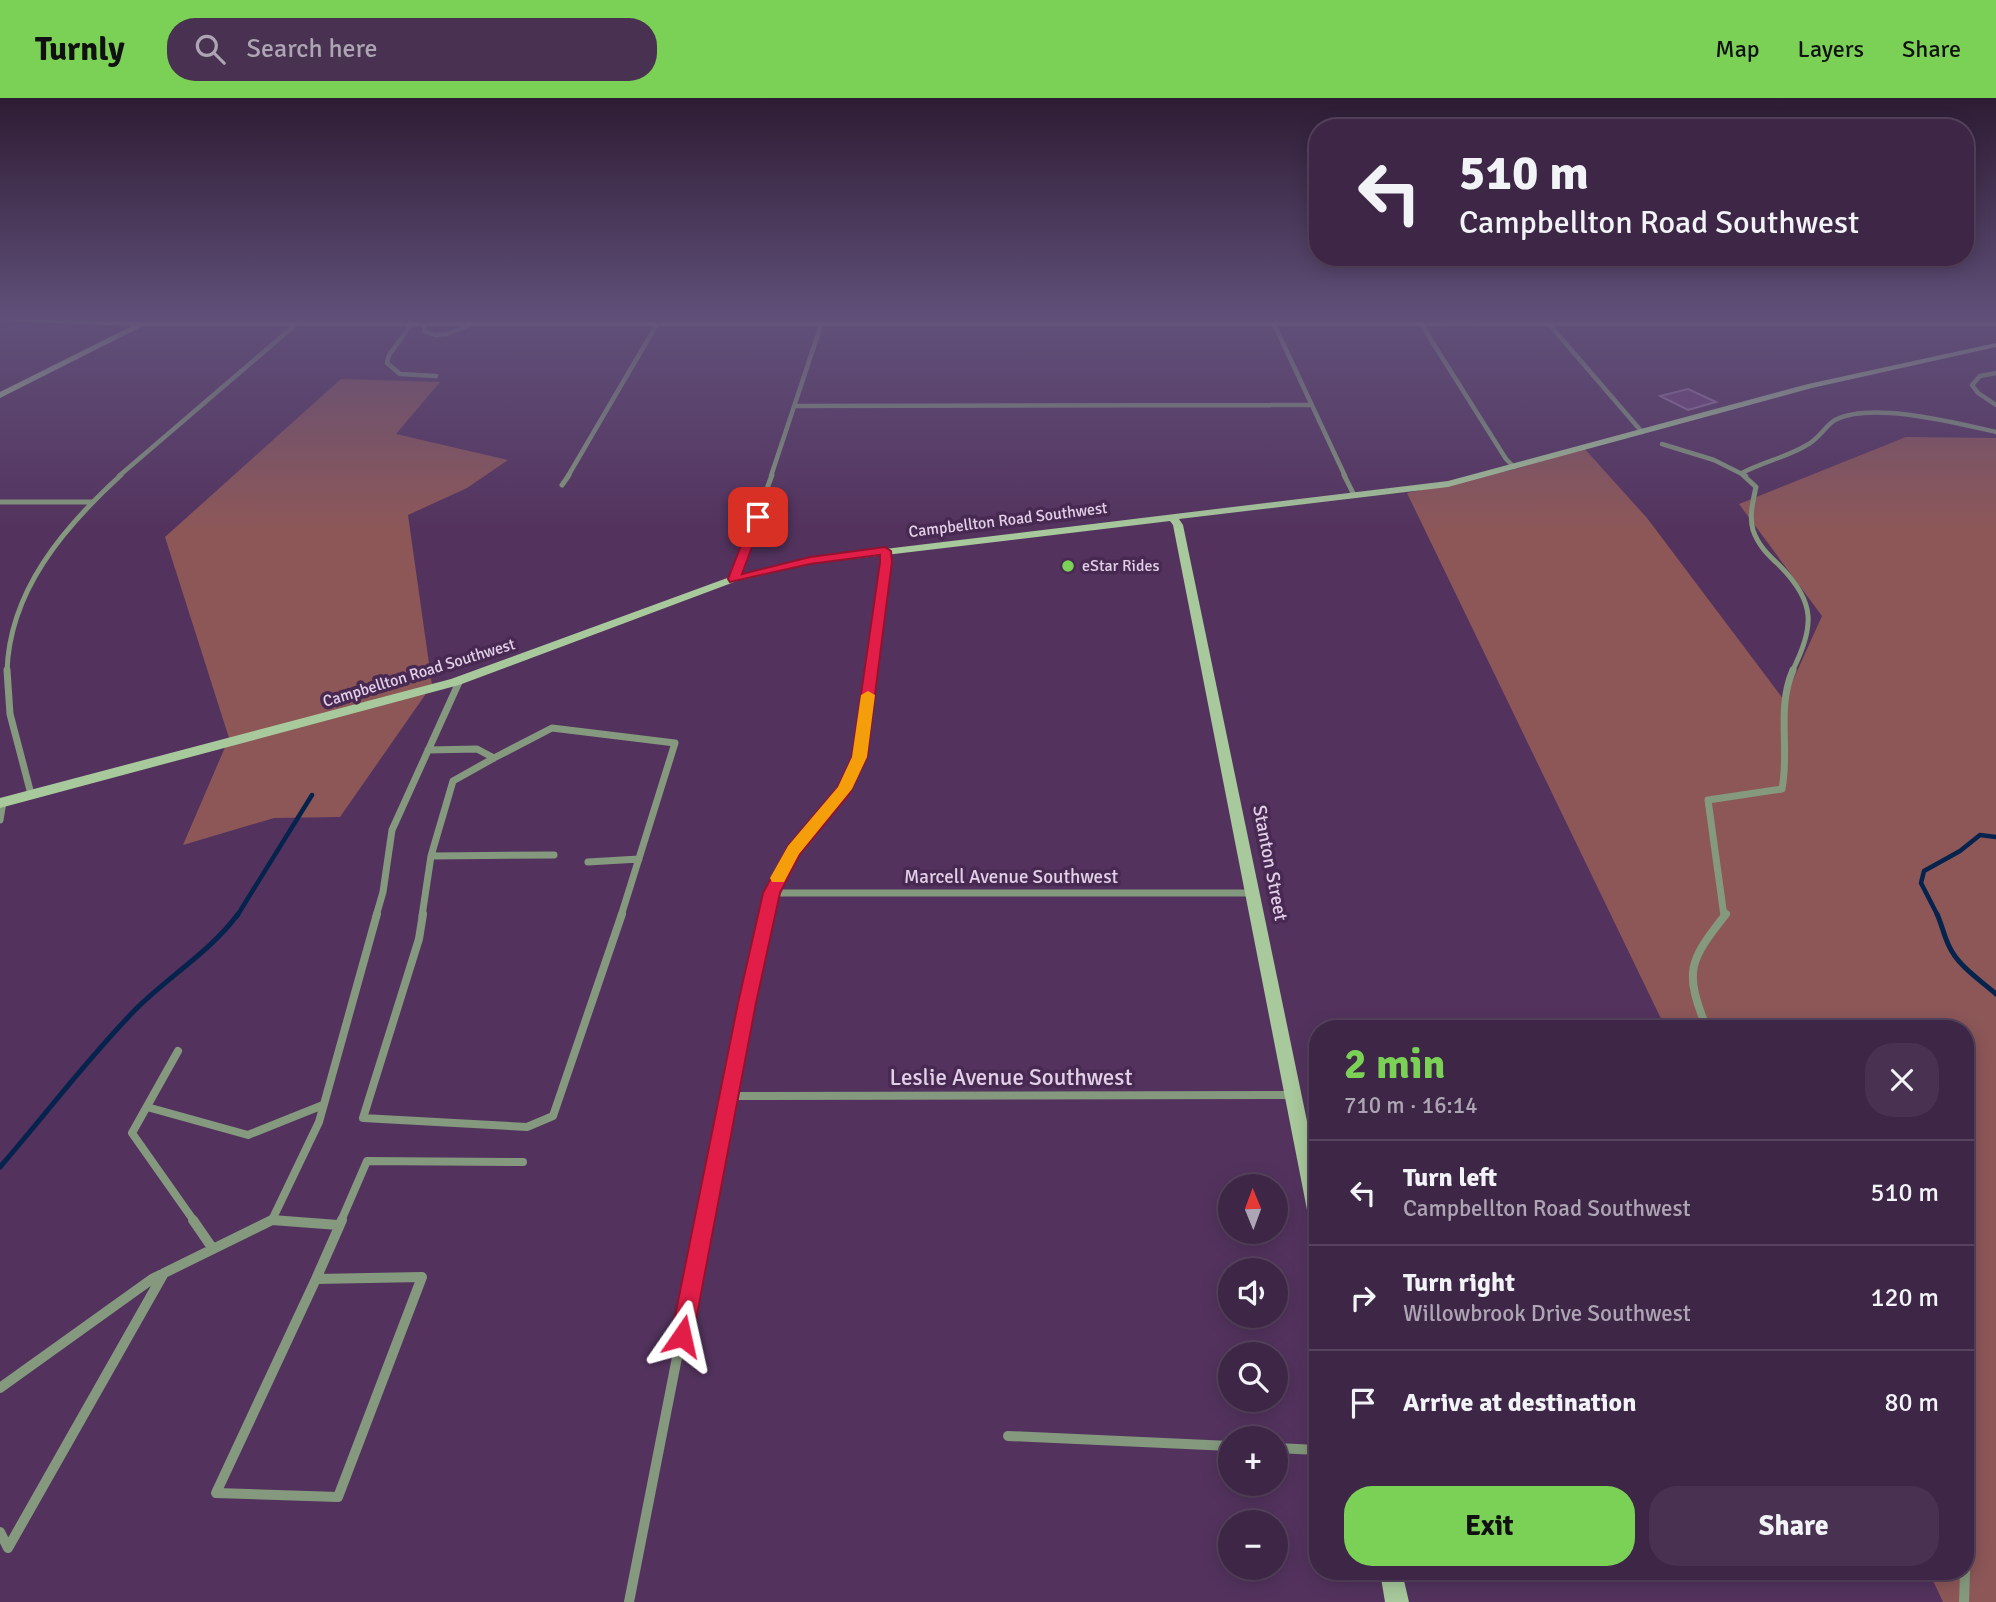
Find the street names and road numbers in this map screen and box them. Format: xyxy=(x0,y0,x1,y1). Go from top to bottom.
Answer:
street label: Campbellton Road Southwest xyxy=(907,498,1109,542)
street label: Campbellton Road Southwest xyxy=(320,634,518,712)
street label: Stanton Street xyxy=(1247,803,1293,923)
street label: Marcell Avenue Southwest xyxy=(904,865,1118,889)
street label: Leslie Avenue Southwest xyxy=(890,1063,1132,1092)

